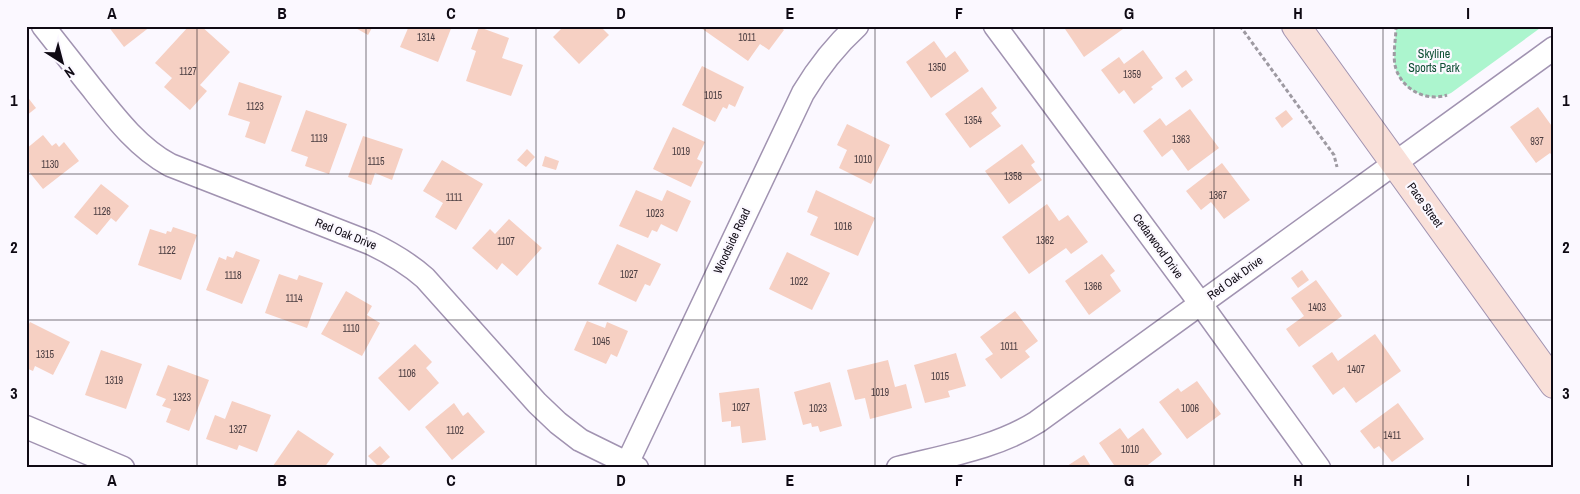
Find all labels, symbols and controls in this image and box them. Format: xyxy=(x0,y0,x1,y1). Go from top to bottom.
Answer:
text: A xyxy=(107,2,117,24)
text: B xyxy=(277,2,287,24)
text: C xyxy=(446,2,456,24)
text: D xyxy=(616,2,626,24)
text: E xyxy=(786,2,795,24)
text: F xyxy=(955,2,963,24)
text: G xyxy=(1124,2,1134,24)
text: H xyxy=(1293,2,1303,24)
text: I xyxy=(1466,2,1470,24)
house number: 1314 xyxy=(417,31,436,44)
house number: 1011 xyxy=(738,31,756,44)
north arrow xyxy=(38,38,88,88)
park label: Skyline Sports Park xyxy=(1408,46,1460,76)
house number: 1350 xyxy=(928,61,947,74)
text: N xyxy=(61,63,78,82)
house number: 1127 xyxy=(179,65,197,78)
house number: 1359 xyxy=(1123,68,1142,81)
text: 1 xyxy=(10,89,18,111)
house number: 1015 xyxy=(704,89,723,102)
text: 1 xyxy=(1562,89,1570,111)
house number: 1123 xyxy=(246,100,264,113)
house number: 1354 xyxy=(964,114,983,127)
house number: 1119 xyxy=(310,132,328,145)
house number: 1363 xyxy=(1172,133,1191,146)
house number: 937 xyxy=(1530,135,1544,148)
house number: 1019 xyxy=(672,145,691,158)
house number: 1010 xyxy=(854,153,873,166)
house number: 1115 xyxy=(367,155,385,168)
house number: 1130 xyxy=(41,158,59,171)
house number: 1358 xyxy=(1004,170,1023,183)
street label: Pace Street xyxy=(1403,179,1447,231)
house number: 1367 xyxy=(1209,189,1228,202)
house number: 1111 xyxy=(446,191,463,204)
house number: 1126 xyxy=(93,205,111,218)
street label: Woodside Road xyxy=(710,206,754,276)
house number: 1023 xyxy=(646,207,665,220)
street label: Cedarwood Drive xyxy=(1129,210,1187,282)
street label: Red Oak Drive xyxy=(313,214,379,254)
house number: 1016 xyxy=(834,220,853,233)
house number: 1362 xyxy=(1036,234,1055,247)
house number: 1107 xyxy=(497,235,515,248)
text: 2 xyxy=(10,236,18,258)
text: 2 xyxy=(1562,236,1570,258)
house number: 1122 xyxy=(158,244,176,257)
street label: Red Oak Drive xyxy=(1204,252,1266,304)
house number: 1027 xyxy=(620,268,639,281)
house number: 1118 xyxy=(224,269,242,282)
house number: 1022 xyxy=(790,275,809,288)
house number: 1366 xyxy=(1084,280,1103,293)
house number: 1114 xyxy=(285,292,303,305)
house number: 1403 xyxy=(1308,301,1327,314)
house number: 1110 xyxy=(342,322,360,335)
house number: 1045 xyxy=(592,335,611,348)
house number: 1011 xyxy=(1000,340,1018,353)
house number: 1315 xyxy=(36,348,55,361)
house number: 1407 xyxy=(1347,363,1366,376)
house number: 1106 xyxy=(398,367,416,380)
house number: 1015 xyxy=(931,370,950,383)
house number: 1319 xyxy=(105,374,124,387)
text: 3 xyxy=(10,382,18,404)
text: 3 xyxy=(1562,382,1570,404)
house number: 1019 xyxy=(871,386,890,399)
house number: 1323 xyxy=(173,391,192,404)
house number: 1027 xyxy=(732,401,751,414)
house number: 1023 xyxy=(809,402,828,415)
house number: 1006 xyxy=(1181,402,1200,415)
house number: 1327 xyxy=(229,423,248,436)
house number: 1102 xyxy=(446,424,464,437)
house number: 1411 xyxy=(1383,429,1401,442)
house number: 1010 xyxy=(1121,443,1140,456)
text: A xyxy=(107,469,117,491)
text: B xyxy=(277,469,287,491)
text: C xyxy=(446,469,456,491)
text: D xyxy=(616,469,626,491)
text: E xyxy=(786,469,795,491)
text: F xyxy=(955,469,963,491)
text: G xyxy=(1124,469,1134,491)
text: H xyxy=(1293,469,1303,491)
text: I xyxy=(1466,469,1470,491)

